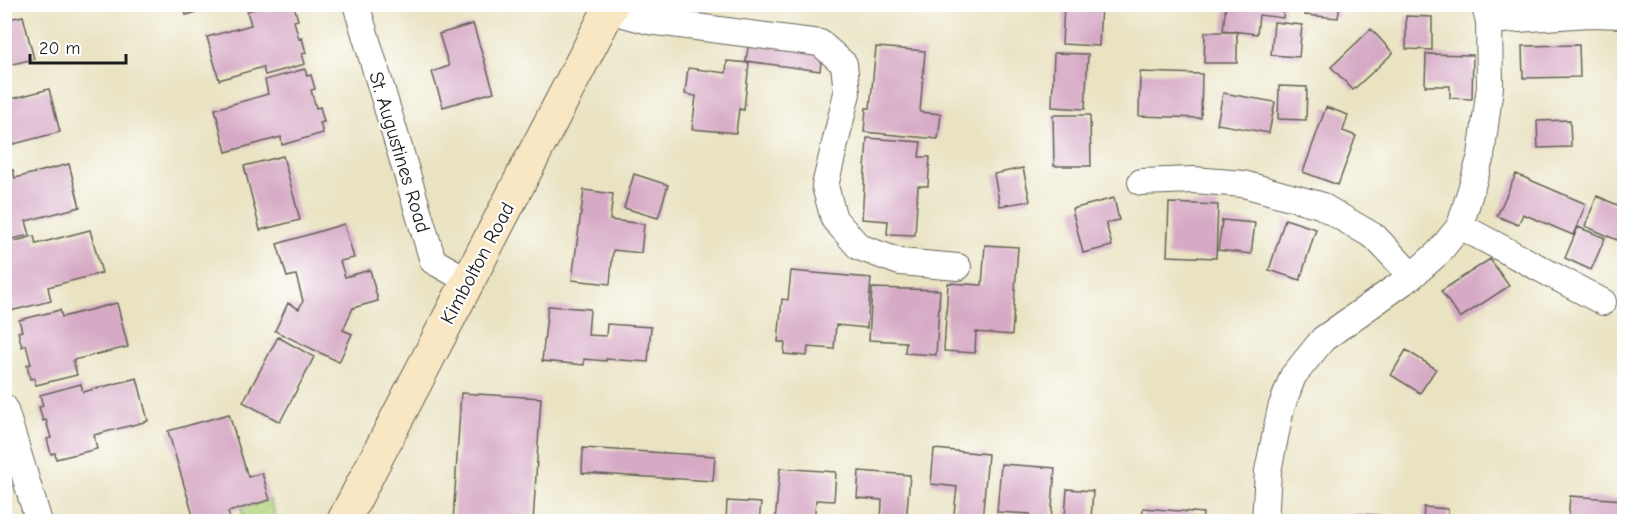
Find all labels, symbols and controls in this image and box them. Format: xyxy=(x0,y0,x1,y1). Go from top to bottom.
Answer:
scale bar xyxy=(30,27,126,65)
text: 20 m xyxy=(39,38,80,59)
street label: St. Augustines Road xyxy=(364,69,435,235)
street label: Kimbolton Road xyxy=(436,198,519,328)

